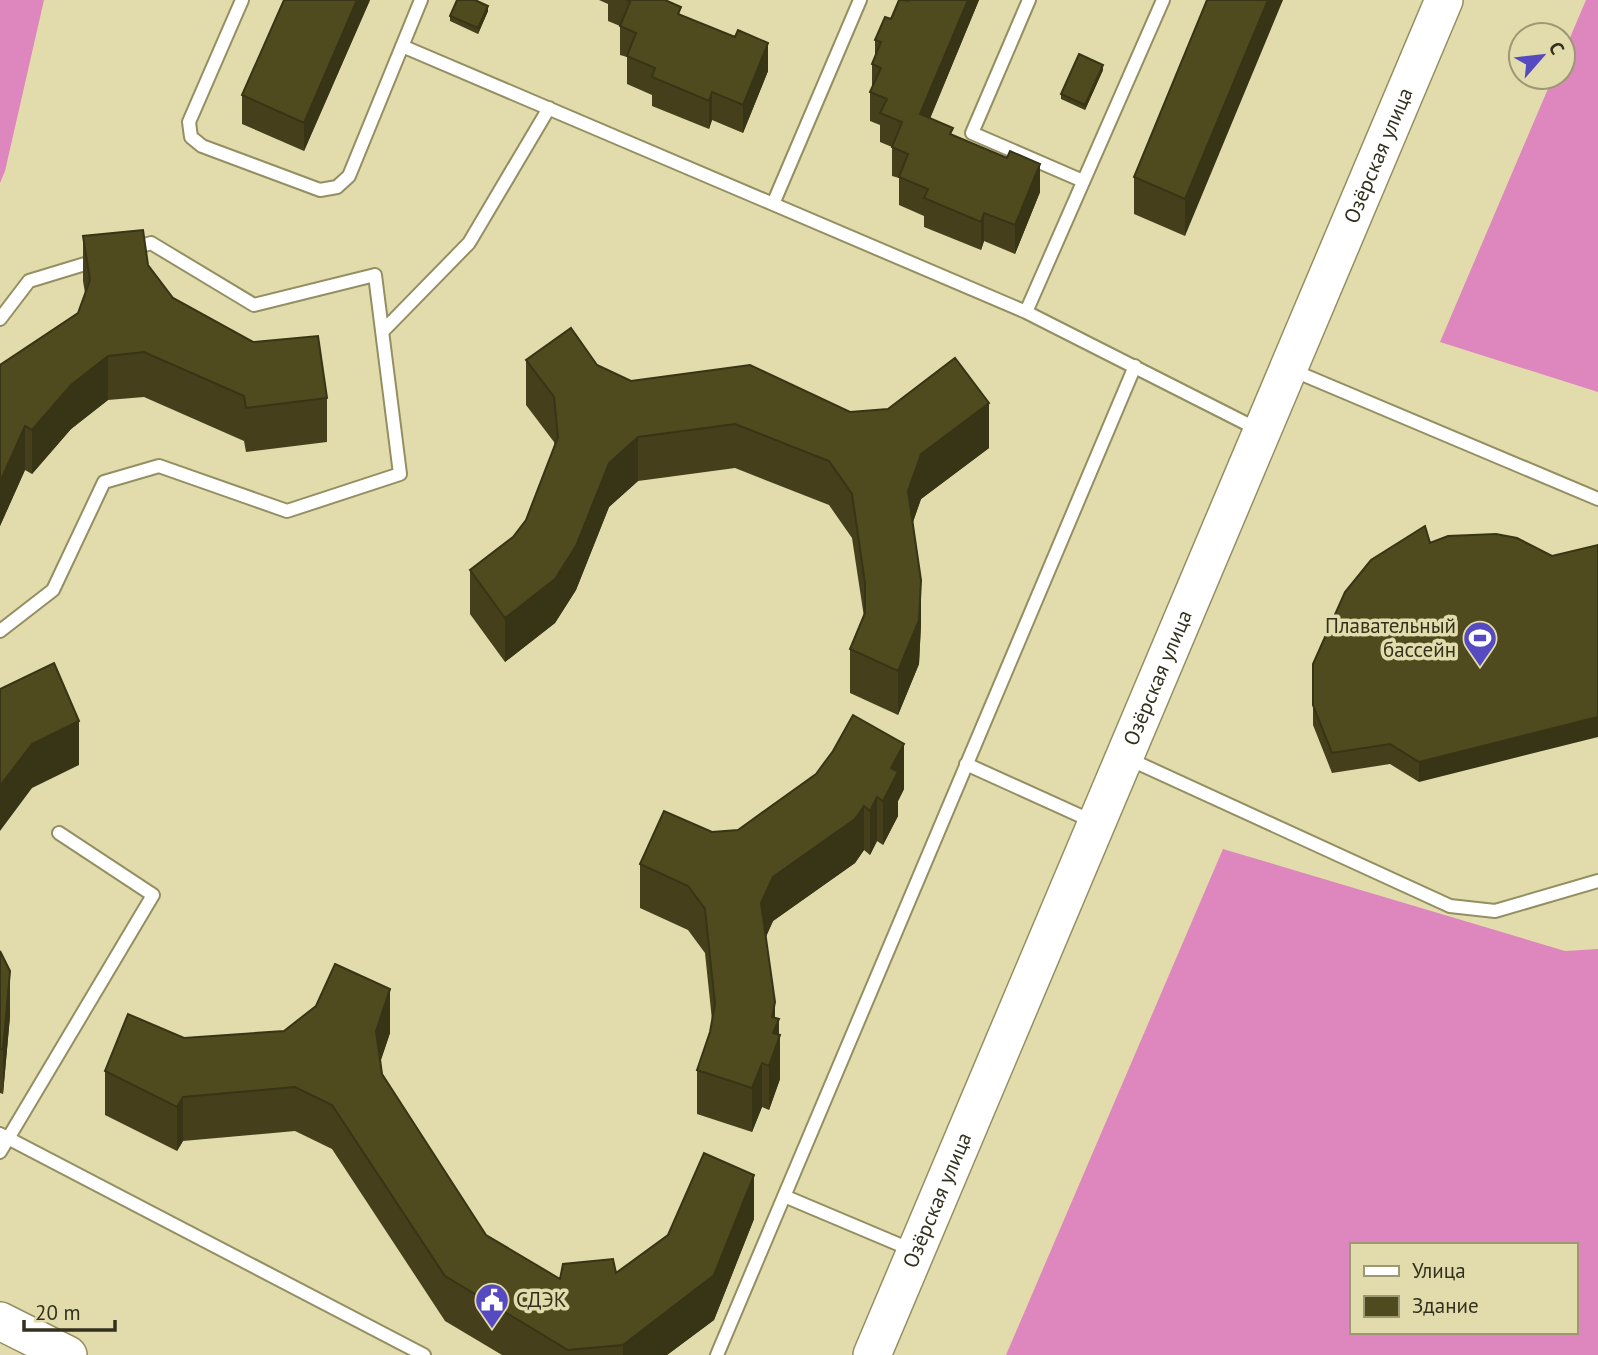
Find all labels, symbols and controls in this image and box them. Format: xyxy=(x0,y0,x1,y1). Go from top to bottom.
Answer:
north arrow xyxy=(1507,21,1577,91)
text: С xyxy=(1544,38,1570,59)
street label: Озёрская улица xyxy=(1337,83,1418,227)
street label: Озёрская улица xyxy=(1117,606,1198,750)
place label: Плавательный бассейн xyxy=(1325,612,1456,663)
sports icon: Плавательный бассейн xyxy=(1461,619,1499,668)
street label: Озёрская улица xyxy=(896,1128,977,1272)
legend xyxy=(1350,1243,1577,1334)
text: Улица xyxy=(1412,1257,1466,1284)
public building icon: СДЭК xyxy=(473,1281,511,1330)
place label: СДЭК xyxy=(516,1286,567,1313)
scale bar xyxy=(24,1288,116,1332)
text: Здание xyxy=(1412,1292,1479,1319)
text: 20 m xyxy=(35,1299,81,1326)

